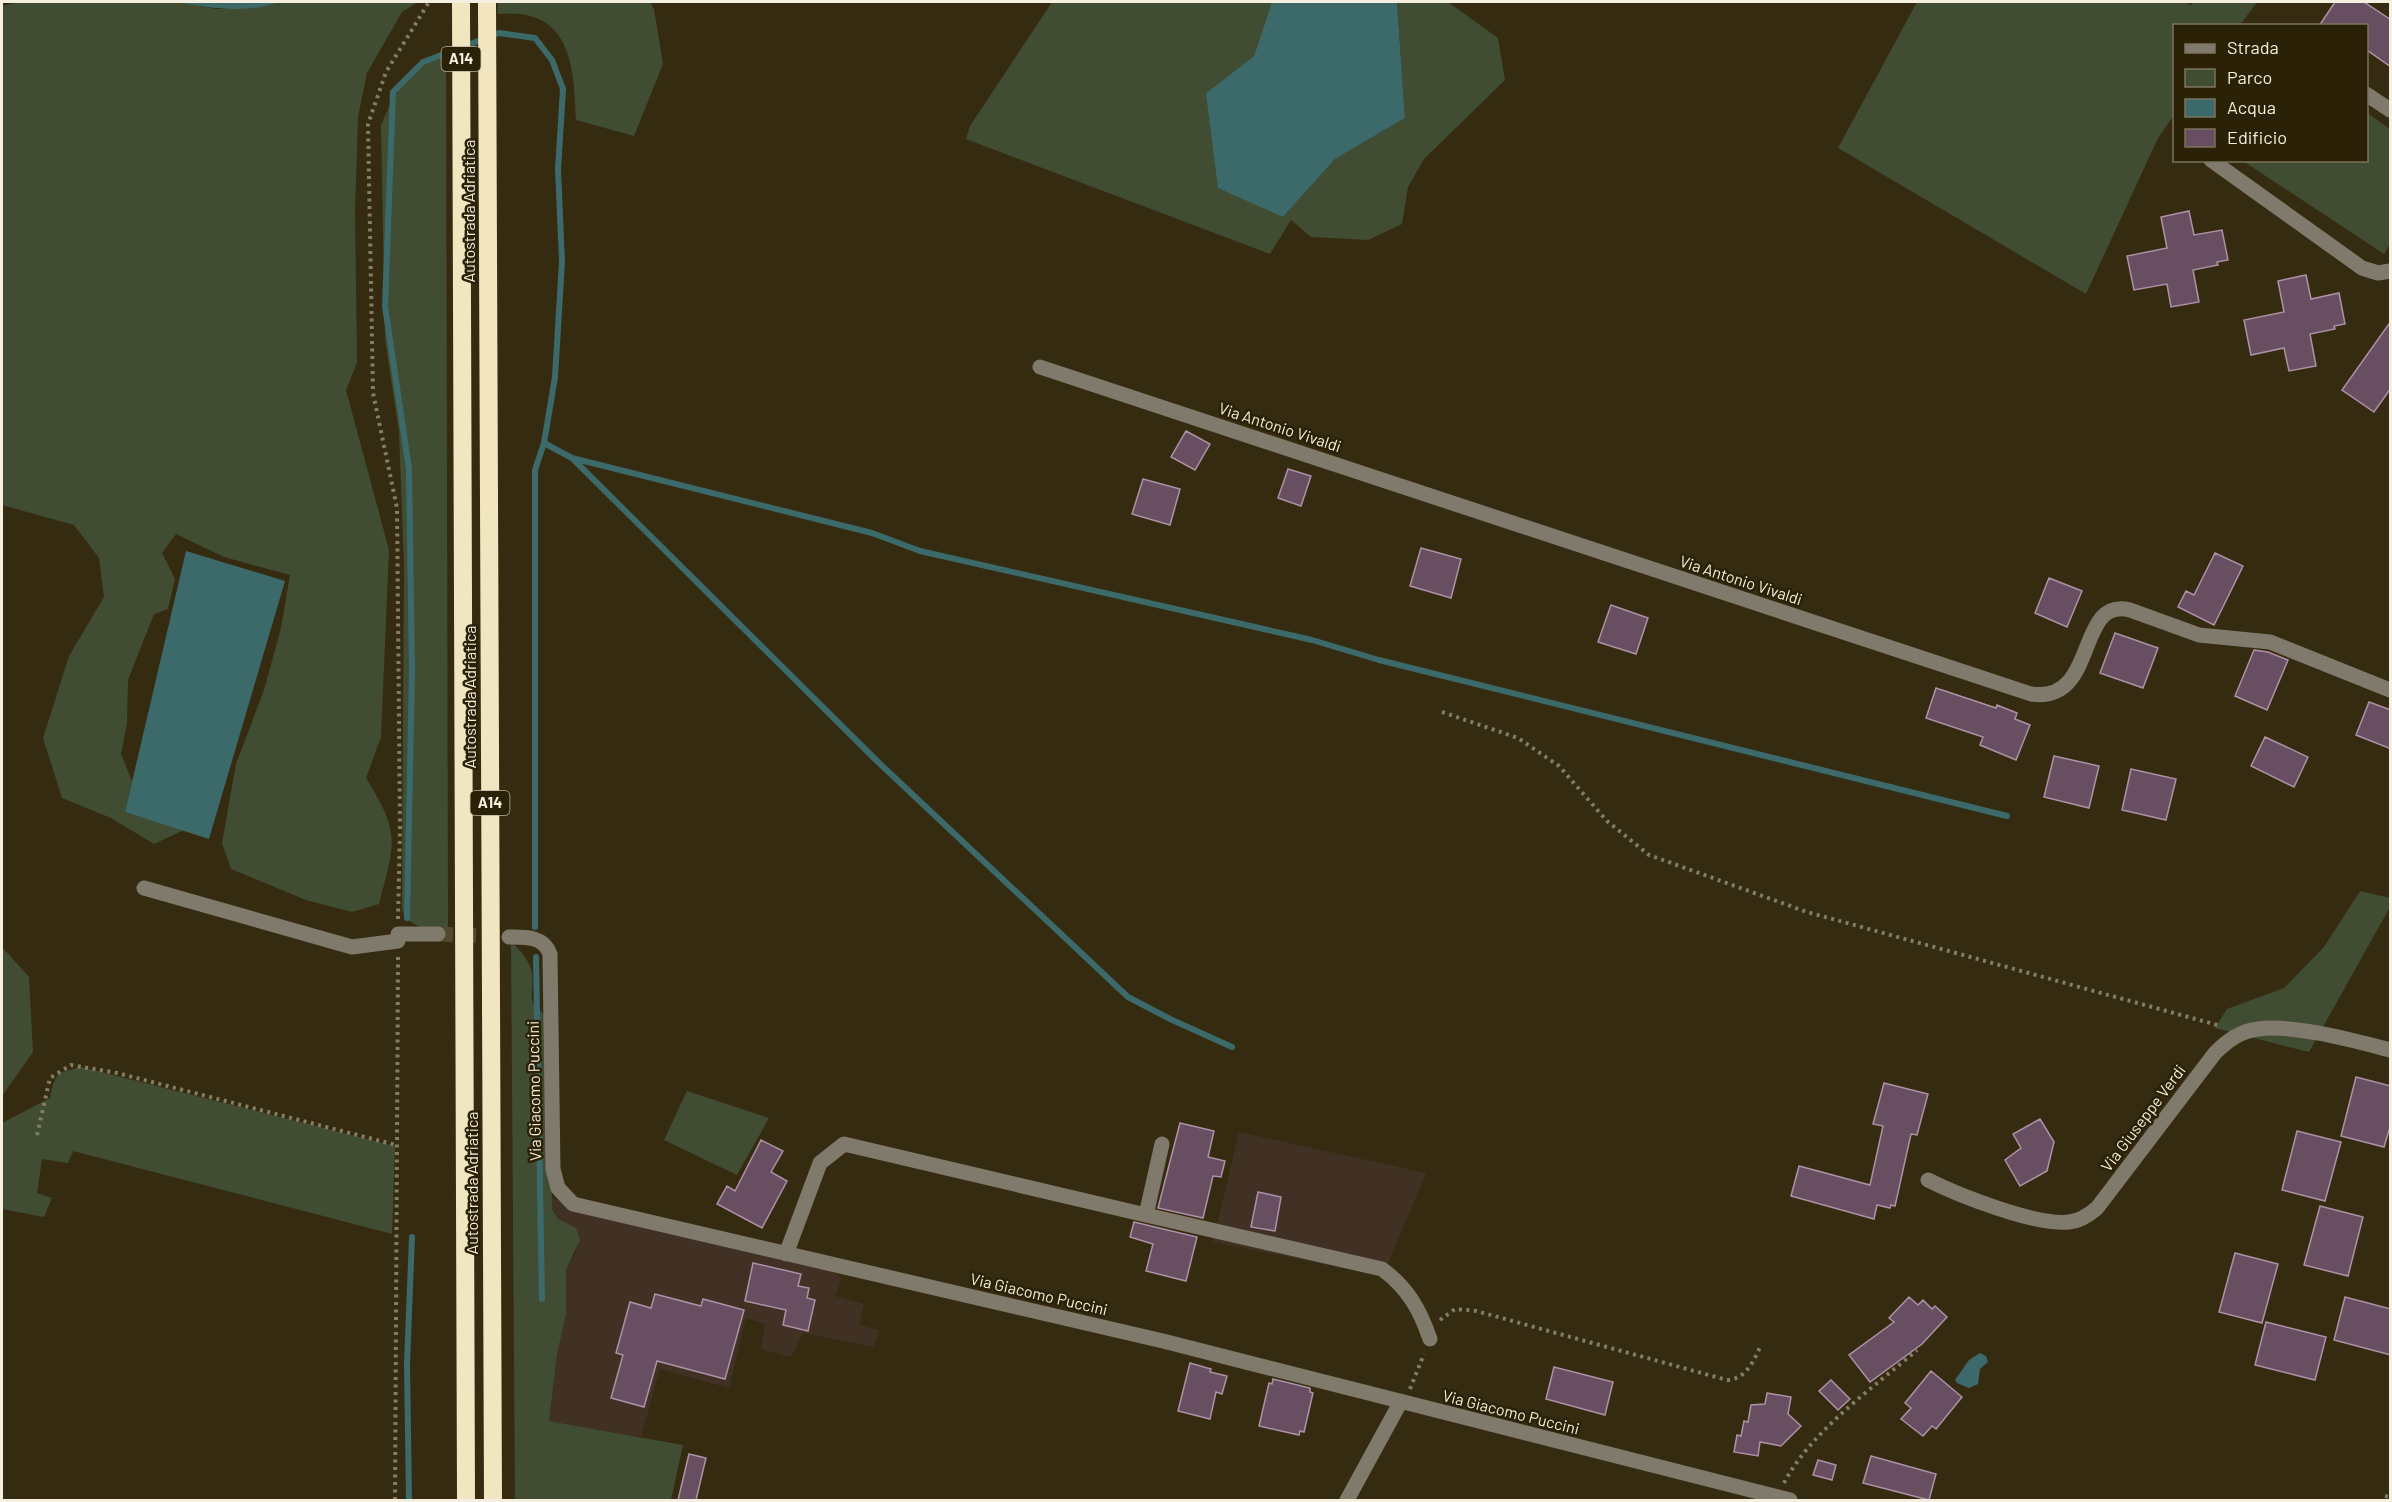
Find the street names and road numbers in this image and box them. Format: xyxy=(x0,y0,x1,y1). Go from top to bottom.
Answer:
road number: A14 xyxy=(442,47,480,71)
street label: Autostrada Adriatica xyxy=(459,140,478,282)
street label: Via Antonio Vivaldi xyxy=(1216,398,1344,455)
street label: Via Antonio Vivaldi xyxy=(1677,551,1805,608)
street label: Autostrada Adriatica xyxy=(460,626,479,768)
road number: A14 xyxy=(470,791,510,815)
street label: Via Giacomo Puccini xyxy=(523,1021,544,1161)
street label: Via Giuseppe Verdi xyxy=(2096,1061,2189,1175)
street label: Autostrada Adriatica xyxy=(462,1112,481,1254)
street label: Via Giacomo Puccini xyxy=(969,1268,1110,1319)
street label: Via Giacomo Puccini xyxy=(1441,1385,1582,1438)

